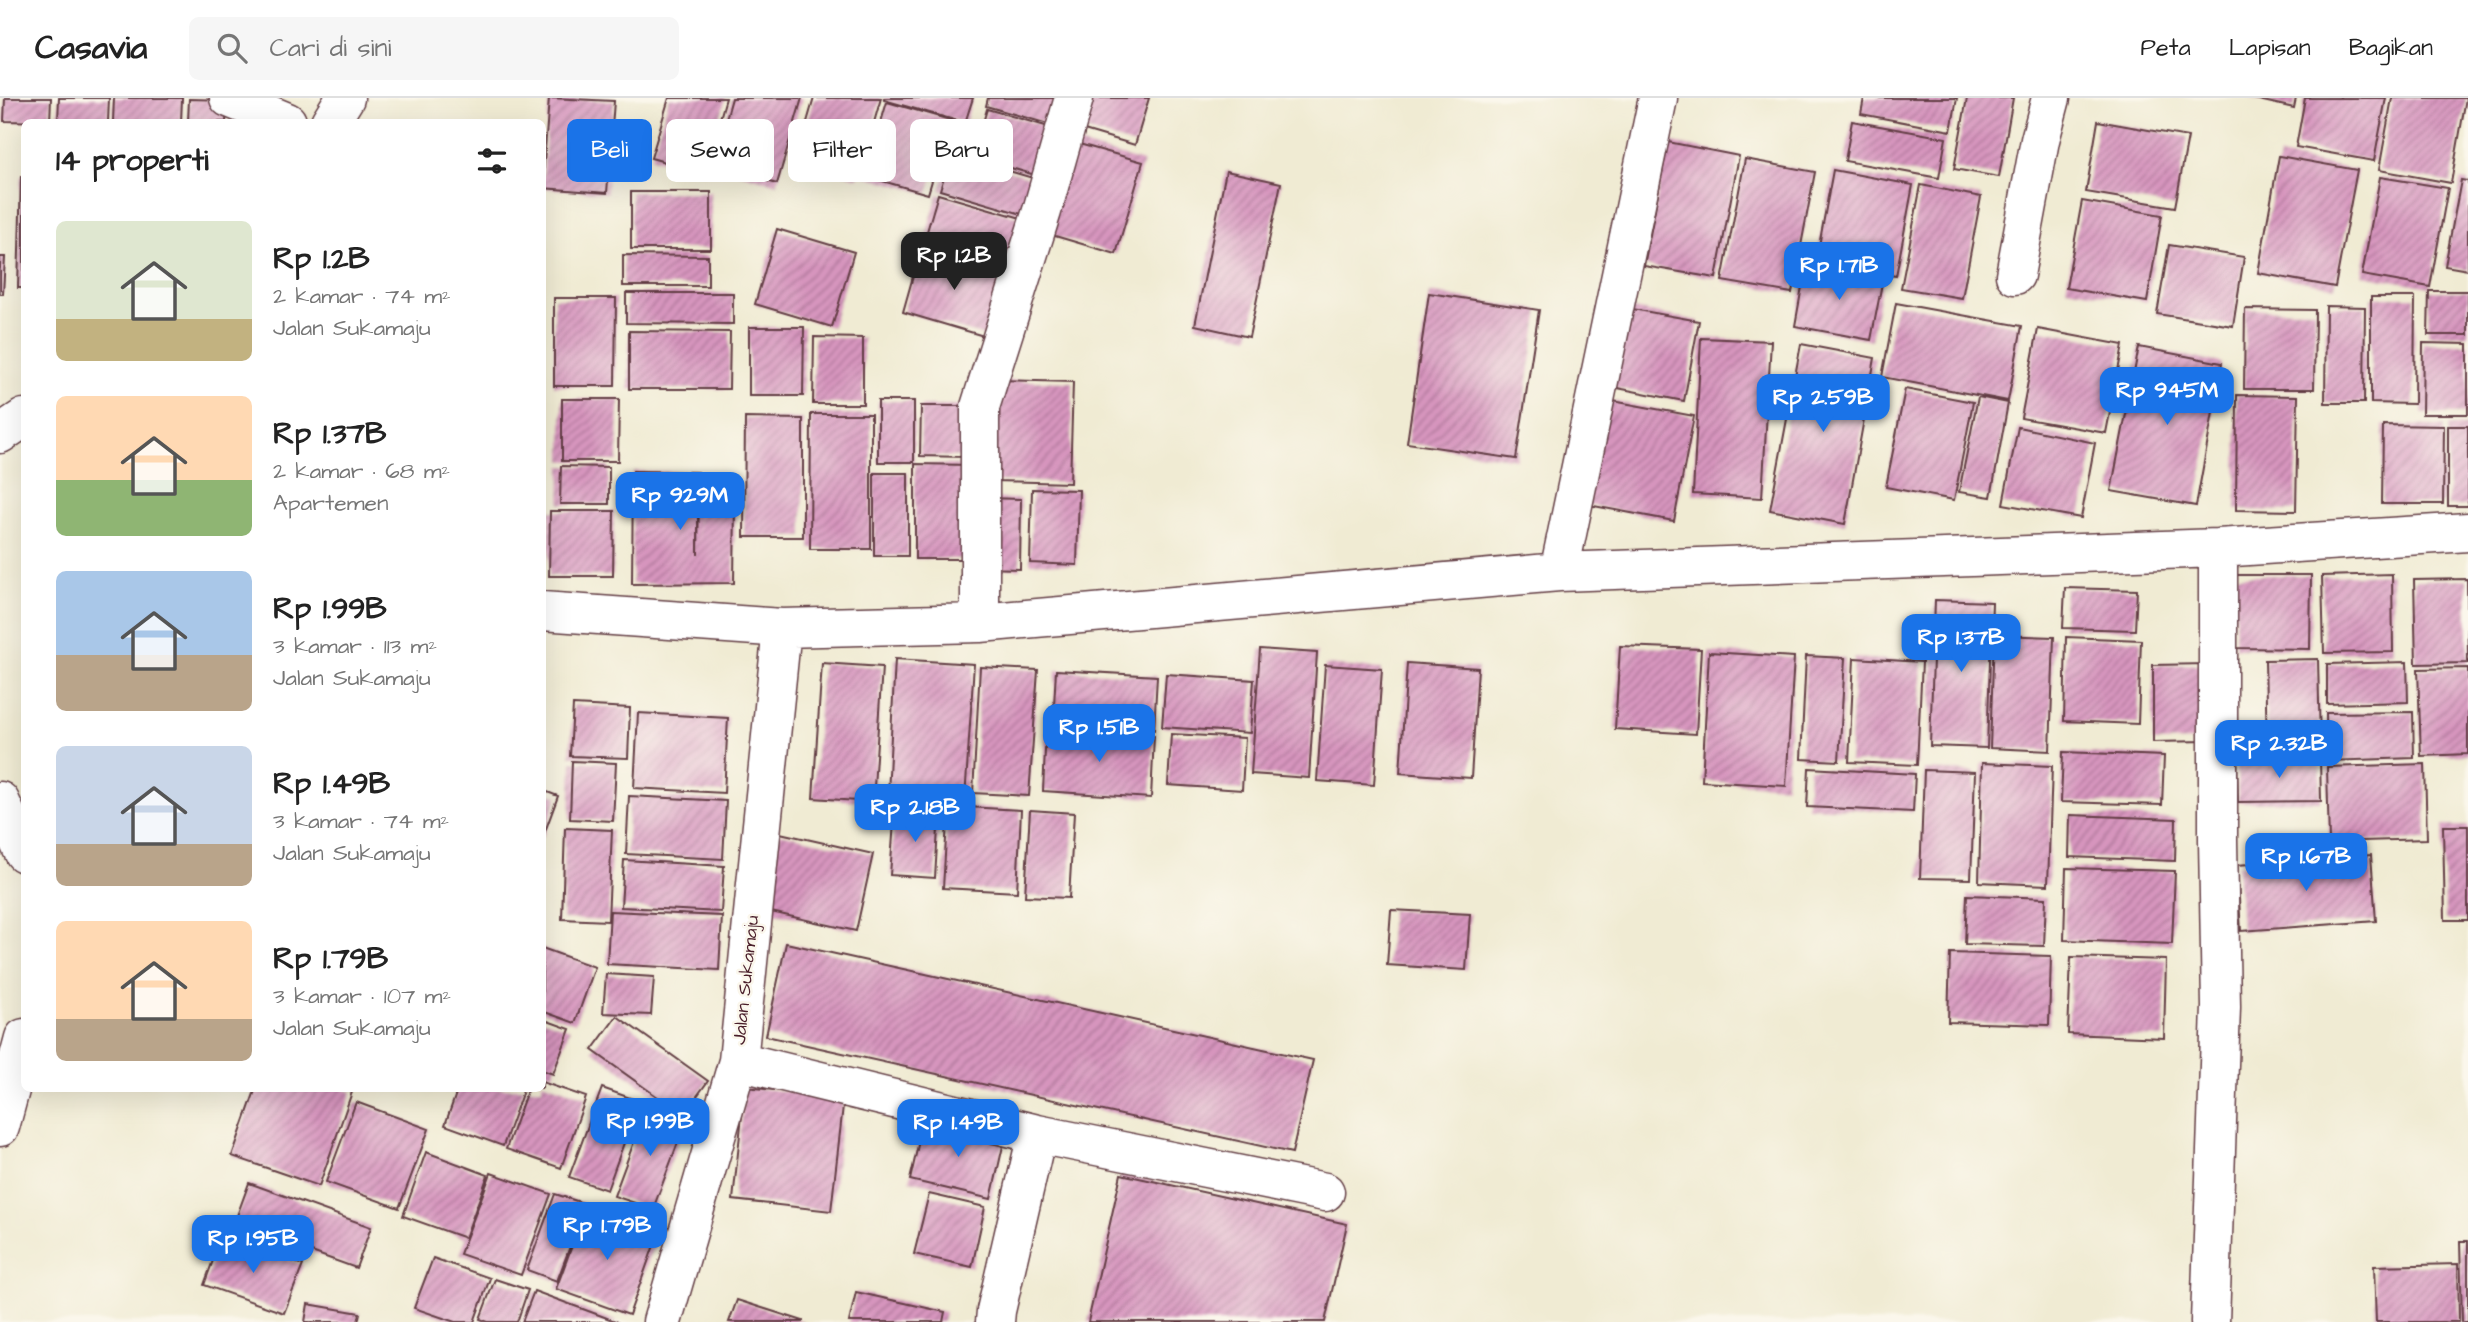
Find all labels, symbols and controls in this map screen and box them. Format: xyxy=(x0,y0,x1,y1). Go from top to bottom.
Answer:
search box xyxy=(189,17,679,80)
text: Casavia xyxy=(35,25,147,71)
icon: search xyxy=(213,29,251,67)
text: Cari di sini xyxy=(269,30,391,66)
text: Peta xyxy=(2140,31,2191,65)
text: Lapisan xyxy=(2229,31,2311,65)
text: Bagikan xyxy=(2349,31,2433,65)
chip: Beli xyxy=(567,119,652,182)
chip: Sewa xyxy=(666,119,774,182)
chip: Filter xyxy=(788,119,896,182)
chip: Baru xyxy=(910,119,1013,182)
text: 14 properti xyxy=(56,140,209,182)
icon: filters xyxy=(473,142,511,180)
pin: Rp 1.2B xyxy=(889,232,1019,292)
text: Rp 1.2B xyxy=(273,238,370,280)
text: Rp 1.2B xyxy=(917,239,991,271)
pin: Rp 1.71B xyxy=(1767,242,1911,302)
icon: home xyxy=(112,249,196,333)
text: Rp 1.71B xyxy=(1800,249,1878,281)
text: 2 kamar · 74 m² xyxy=(273,280,451,312)
text: Jalan Sukamaju xyxy=(273,312,431,344)
pin: Rp 945M xyxy=(2102,368,2232,427)
pin: Rp 2.59B xyxy=(1751,374,1895,434)
text: Rp 945M xyxy=(2116,374,2218,406)
text: Rp 2.59B xyxy=(1773,381,1873,413)
text: Rp 1.37B xyxy=(273,413,386,455)
icon: home xyxy=(112,424,196,508)
text: 2 kamar · 68 m² xyxy=(273,455,450,487)
pin: Rp 929M xyxy=(615,472,745,532)
text: Rp 929M xyxy=(632,479,728,511)
text: Apartemen xyxy=(273,487,389,519)
text: Rp 1.99B xyxy=(273,588,387,630)
icon: home xyxy=(112,599,196,683)
pin: Rp 1.37B xyxy=(1889,614,2033,674)
text: Rp 1.37B xyxy=(1918,621,2004,653)
text: 3 kamar · 113 m² xyxy=(273,630,437,662)
text: Jalan Sukamaju xyxy=(273,662,431,694)
pin: Rp 1.51B xyxy=(1027,704,1171,764)
text: Rp 1.51B xyxy=(1059,711,1139,743)
pin: Rp 2.32B xyxy=(2207,720,2351,780)
text: Rp 2.32B xyxy=(2231,727,2327,759)
text: Rp 1.49B xyxy=(273,763,390,805)
icon: home xyxy=(112,774,196,858)
pin: Rp 2.18B xyxy=(843,784,987,844)
text: Rp 2.18B xyxy=(870,791,960,823)
text: 3 kamar · 74 m² xyxy=(273,805,449,837)
pin: Rp 1.67B xyxy=(2234,834,2378,893)
text: Jalan Sukamaju xyxy=(273,837,431,869)
text: Rp 1.67B xyxy=(2261,840,2351,872)
street label: Jalan Sukamaju xyxy=(726,914,766,1046)
text: Rp 1.79B xyxy=(273,938,388,980)
icon: home xyxy=(112,949,196,1033)
text: 3 kamar · 107 m² xyxy=(273,980,451,1012)
text: Jalan Sukamaju xyxy=(273,1012,431,1044)
pin: Rp 1.99B xyxy=(578,1098,722,1158)
pin: Rp 1.49B xyxy=(886,1100,1030,1159)
text: Rp 1.99B xyxy=(606,1105,694,1137)
text: Rp 1.49B xyxy=(913,1106,1003,1138)
pin: Rp 1.79B xyxy=(535,1202,679,1262)
text: Rp 1.79B xyxy=(563,1209,651,1241)
pin: Rp 1.95B xyxy=(181,1216,325,1275)
text: Rp 1.95B xyxy=(208,1222,298,1254)

